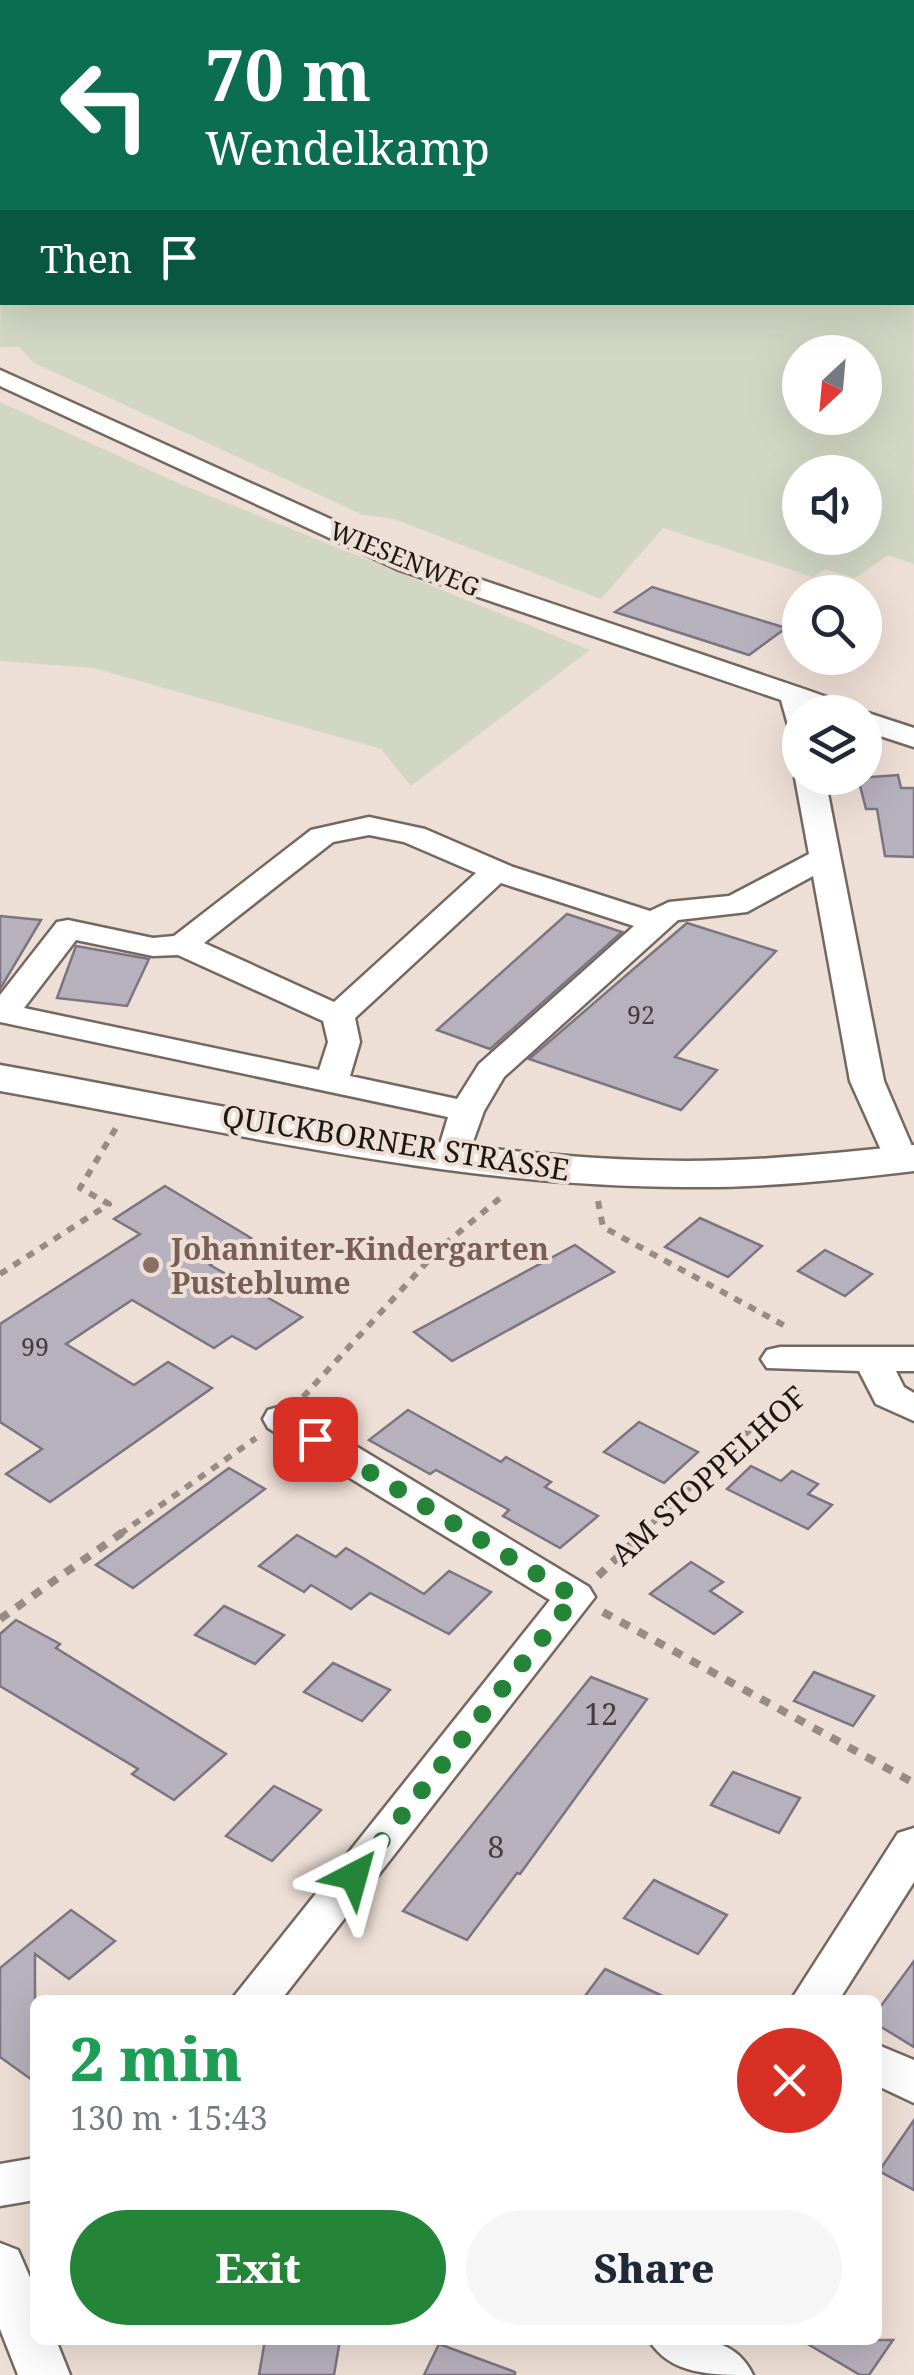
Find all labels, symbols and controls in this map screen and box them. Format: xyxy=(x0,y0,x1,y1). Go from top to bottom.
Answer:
text: 70 m xyxy=(205,26,371,122)
icon: left xyxy=(40,40,170,170)
text: Wendelkamp xyxy=(205,117,490,178)
icon: arrive xyxy=(152,230,207,285)
text: Then xyxy=(40,232,132,284)
north arrow xyxy=(782,335,882,435)
map controls xyxy=(782,335,882,795)
button: sound xyxy=(782,455,882,555)
street label: WIESENWEG xyxy=(325,512,485,604)
button: search xyxy=(782,575,882,675)
button: layers xyxy=(782,695,882,795)
house number: 92 xyxy=(627,997,655,1031)
street label: QUICKBORNER STRASSE xyxy=(219,1094,573,1190)
place label: Johanniter-Kindergarten Pusteblume xyxy=(170,1228,549,1303)
marker: Johanniter-Kindergarten Pusteblume xyxy=(140,1254,162,1276)
house number: 99 xyxy=(21,1329,49,1363)
street label: AM STOPPELHOF xyxy=(601,1376,815,1574)
pin xyxy=(273,1397,358,1482)
icon: arrive xyxy=(288,1412,343,1467)
house number: 12 xyxy=(584,1693,618,1734)
position arrow xyxy=(302,1824,406,1928)
house number: 8 xyxy=(488,1826,504,1867)
text: 2 min xyxy=(70,2017,242,2099)
button: close xyxy=(737,2028,842,2133)
text: 130 m · 15:43 xyxy=(70,2096,268,2139)
button: Exit xyxy=(70,2210,446,2325)
button: Share xyxy=(466,2210,842,2325)

